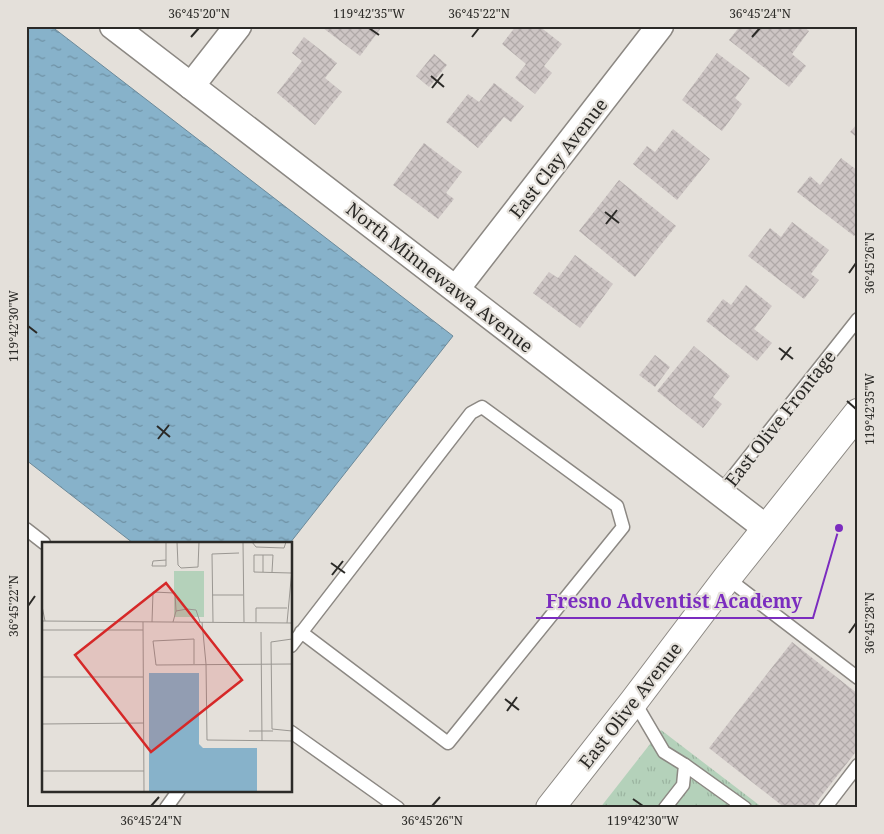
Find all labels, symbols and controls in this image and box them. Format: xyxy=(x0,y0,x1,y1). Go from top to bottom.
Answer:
text: 36°45'20"N xyxy=(168,5,230,22)
text: 119°42'35"W xyxy=(333,5,405,22)
text: 36°45'22"N xyxy=(448,5,510,22)
text: 36°45'24"N xyxy=(729,5,791,22)
street label: East Clay Avenue xyxy=(504,93,612,223)
street label: North Minnewawa Avenue xyxy=(342,196,538,358)
text: 36°45'26"N xyxy=(861,232,878,294)
text: 119°42'30"W xyxy=(5,290,22,362)
street label: East Olive Frontage xyxy=(719,345,841,491)
text: 119°42'35"W xyxy=(861,373,878,445)
inset map xyxy=(42,542,292,792)
text: 36°45'22"N xyxy=(5,575,22,637)
callout: Fresno Adventist Academy xyxy=(536,584,813,618)
text: Fresno Adventist Academy xyxy=(546,588,802,614)
text: 36°45'28"N xyxy=(861,592,878,654)
street label: East Olive Avenue xyxy=(573,637,687,773)
text: 36°45'24"N xyxy=(120,812,182,829)
text: 36°45'26"N xyxy=(401,812,463,829)
text: 119°42'30"W xyxy=(607,812,679,829)

